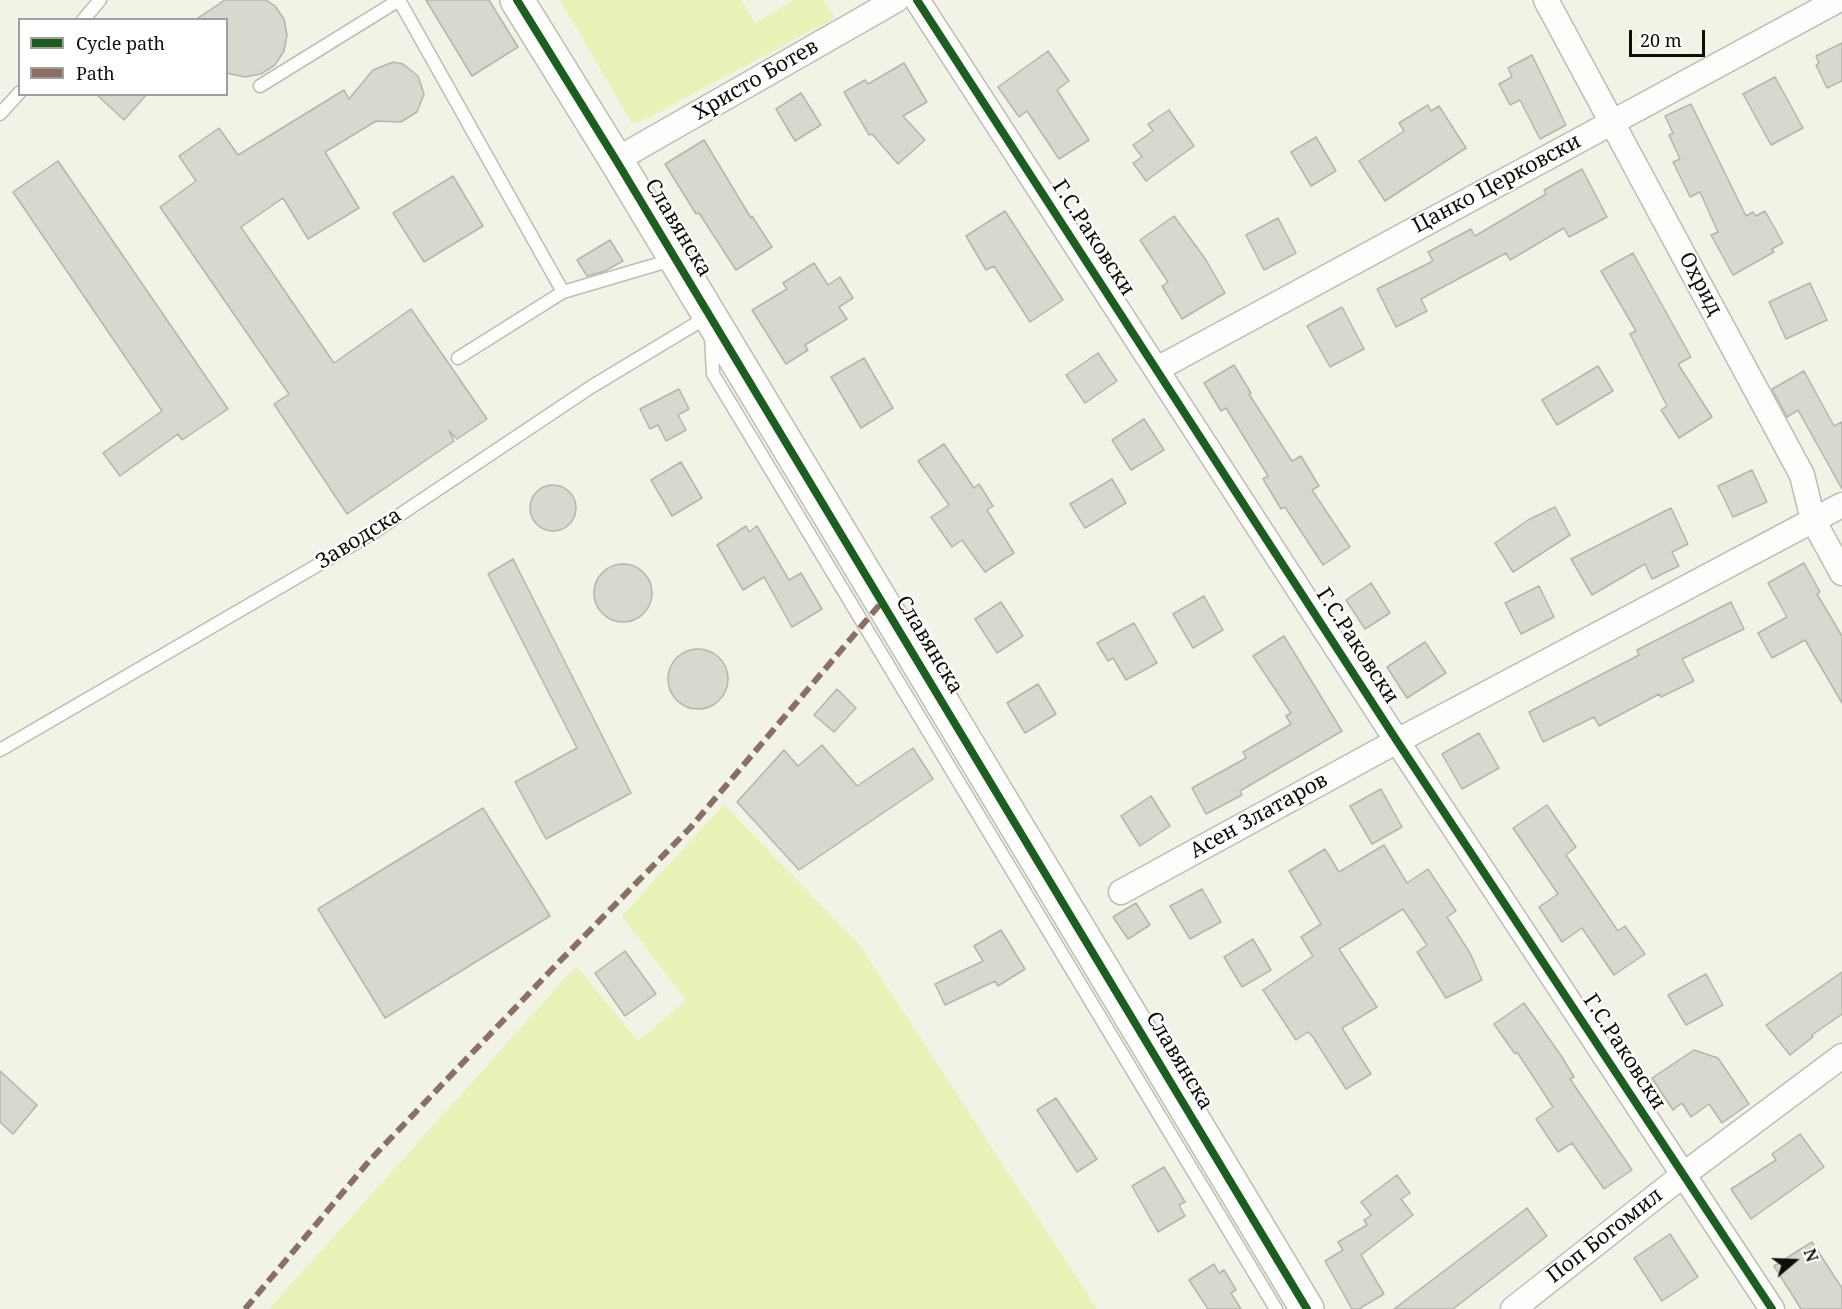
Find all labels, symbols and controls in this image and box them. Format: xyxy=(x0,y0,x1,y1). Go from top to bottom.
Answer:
legend xyxy=(18,18,228,96)
scale bar xyxy=(1632,18,1708,56)
text: 20 m xyxy=(1640,28,1682,52)
text: Cycle path xyxy=(76,31,165,55)
street label: Христо Ботев xyxy=(689,34,823,126)
text: Path xyxy=(76,61,115,85)
street label: Цанко Церковски xyxy=(1409,129,1585,239)
street label: Славянска xyxy=(639,174,717,282)
street label: Г.С.Раковски xyxy=(1046,175,1140,301)
street label: Охрид xyxy=(1673,248,1727,320)
street label: Заводска xyxy=(312,503,406,575)
street label: Г.С.Раковски xyxy=(1310,583,1404,709)
street label: Славянска xyxy=(890,591,968,699)
street label: Асен Златаров xyxy=(1186,768,1332,864)
street label: Г.С.Раковски xyxy=(1577,989,1671,1115)
street label: Славянска xyxy=(1140,1007,1218,1115)
street label: Поп Богомил xyxy=(1542,1183,1668,1289)
north arrow xyxy=(1764,1231,1824,1291)
text: N xyxy=(1799,1246,1823,1265)

